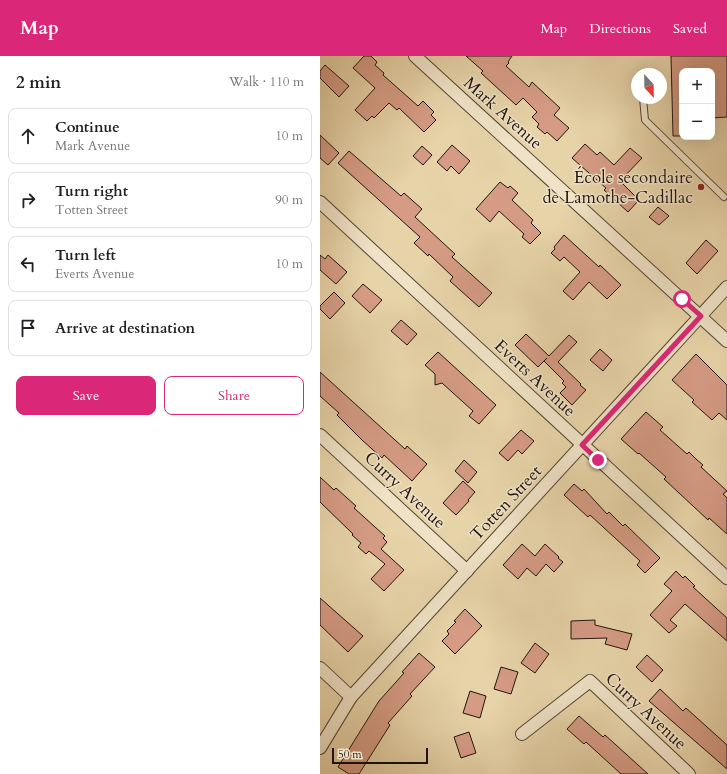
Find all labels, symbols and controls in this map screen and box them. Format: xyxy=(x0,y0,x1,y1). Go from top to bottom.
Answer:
text: Map xyxy=(20,15,59,41)
text: Map xyxy=(541,19,567,38)
text: Directions xyxy=(589,19,651,38)
text: Saved xyxy=(673,19,707,38)
north arrow xyxy=(631,68,667,104)
map controls xyxy=(679,68,715,140)
button: + xyxy=(679,68,715,104)
text: 2 min xyxy=(16,71,61,94)
street label: Mark Avenue xyxy=(459,72,547,154)
text: Walk · 110 m xyxy=(229,73,304,91)
button: − xyxy=(679,104,715,140)
text: Continue xyxy=(55,117,120,137)
icon: ahead xyxy=(17,125,39,147)
text: 10 m xyxy=(275,127,303,145)
text: Mark Avenue xyxy=(55,137,130,155)
place label: École secondaire de Lamothe-Cadillac xyxy=(543,166,693,209)
text: Turn right xyxy=(55,181,128,201)
marker: École secondaire de Lamothe-Cadillac xyxy=(696,182,706,192)
icon: right xyxy=(17,189,39,211)
text: 90 m xyxy=(275,191,303,209)
text: Totten Street xyxy=(55,201,128,219)
text: Turn left xyxy=(55,245,116,265)
icon: left xyxy=(17,253,39,275)
text: 10 m xyxy=(275,255,303,273)
text: Everts Avenue xyxy=(55,265,134,283)
route start xyxy=(673,290,691,308)
icon: arrive xyxy=(17,317,39,339)
text: Arrive at destination xyxy=(55,318,195,338)
street label: Everts Avenue xyxy=(489,334,581,422)
button: Save xyxy=(16,376,156,415)
button: Share xyxy=(164,376,304,415)
street label: Curry Avenue xyxy=(359,446,451,534)
route end xyxy=(589,451,607,469)
street label: Totten Street xyxy=(465,460,547,546)
street label: Curry Avenue xyxy=(600,667,692,755)
scale bar xyxy=(332,746,428,765)
text: 50 m xyxy=(338,747,362,762)

